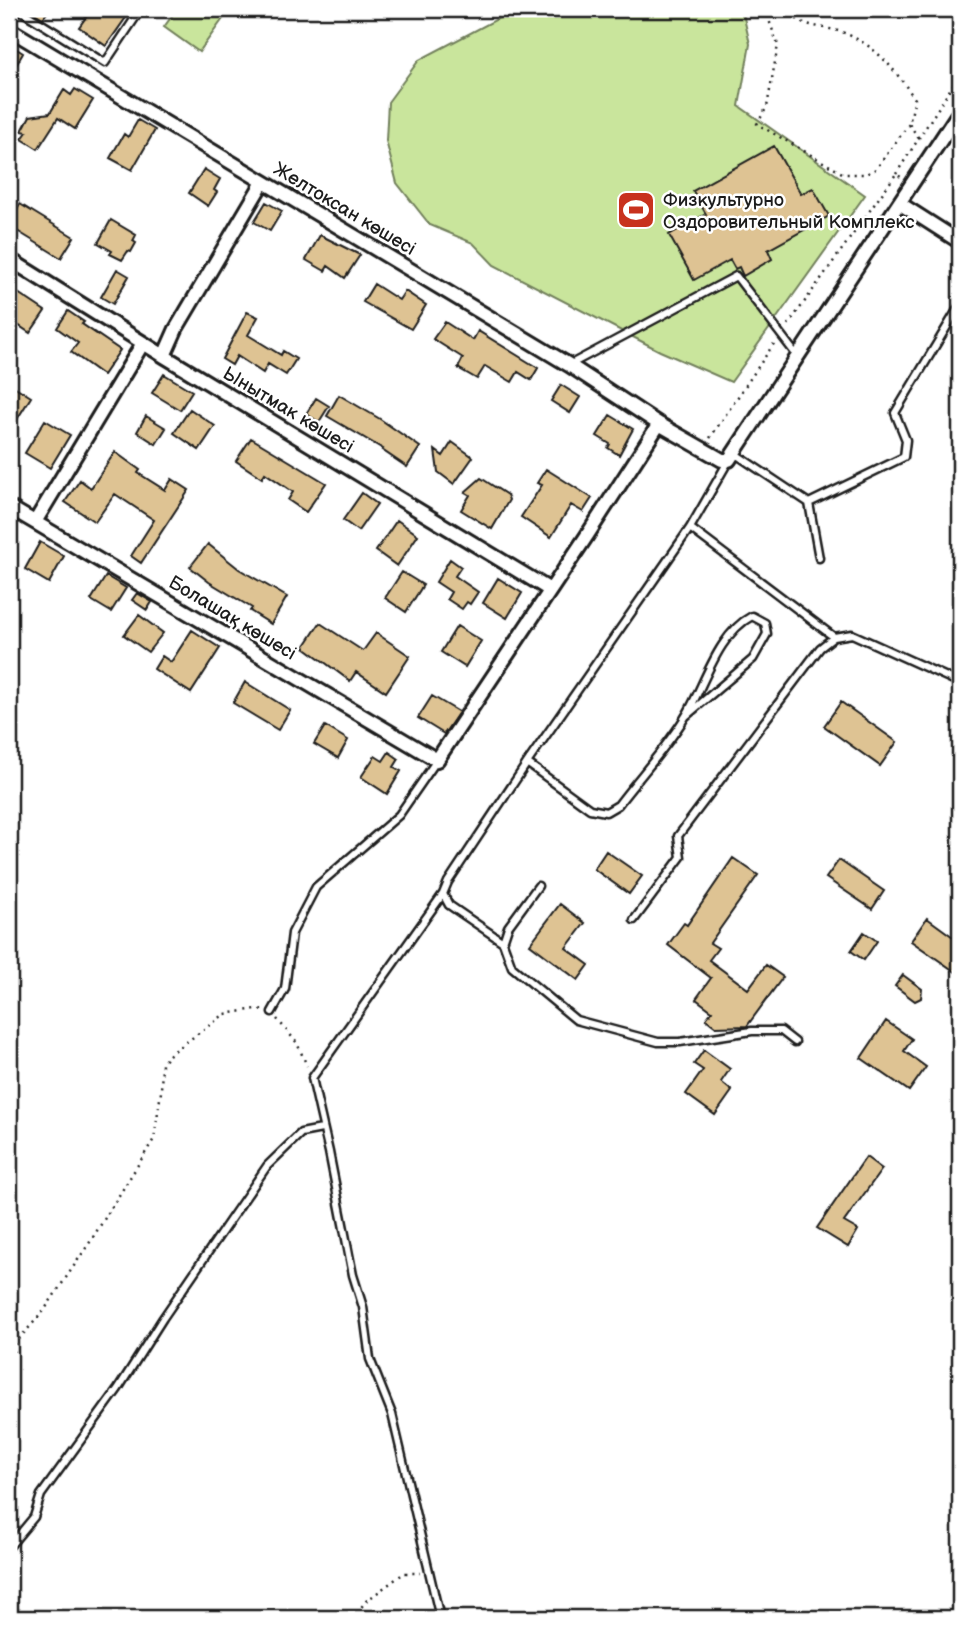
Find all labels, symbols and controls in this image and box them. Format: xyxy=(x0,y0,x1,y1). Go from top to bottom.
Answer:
street label: Желтоксан көшесі xyxy=(269,158,420,261)
sports icon: Физкультурно Оздоровительный Комплекс xyxy=(615,189,657,231)
place label: Физкультурно Оздоровительный Комплекс xyxy=(663,189,915,234)
street label: Ынытмак көшесі xyxy=(218,362,358,458)
street label: Болашақ көшесі xyxy=(164,571,300,665)

